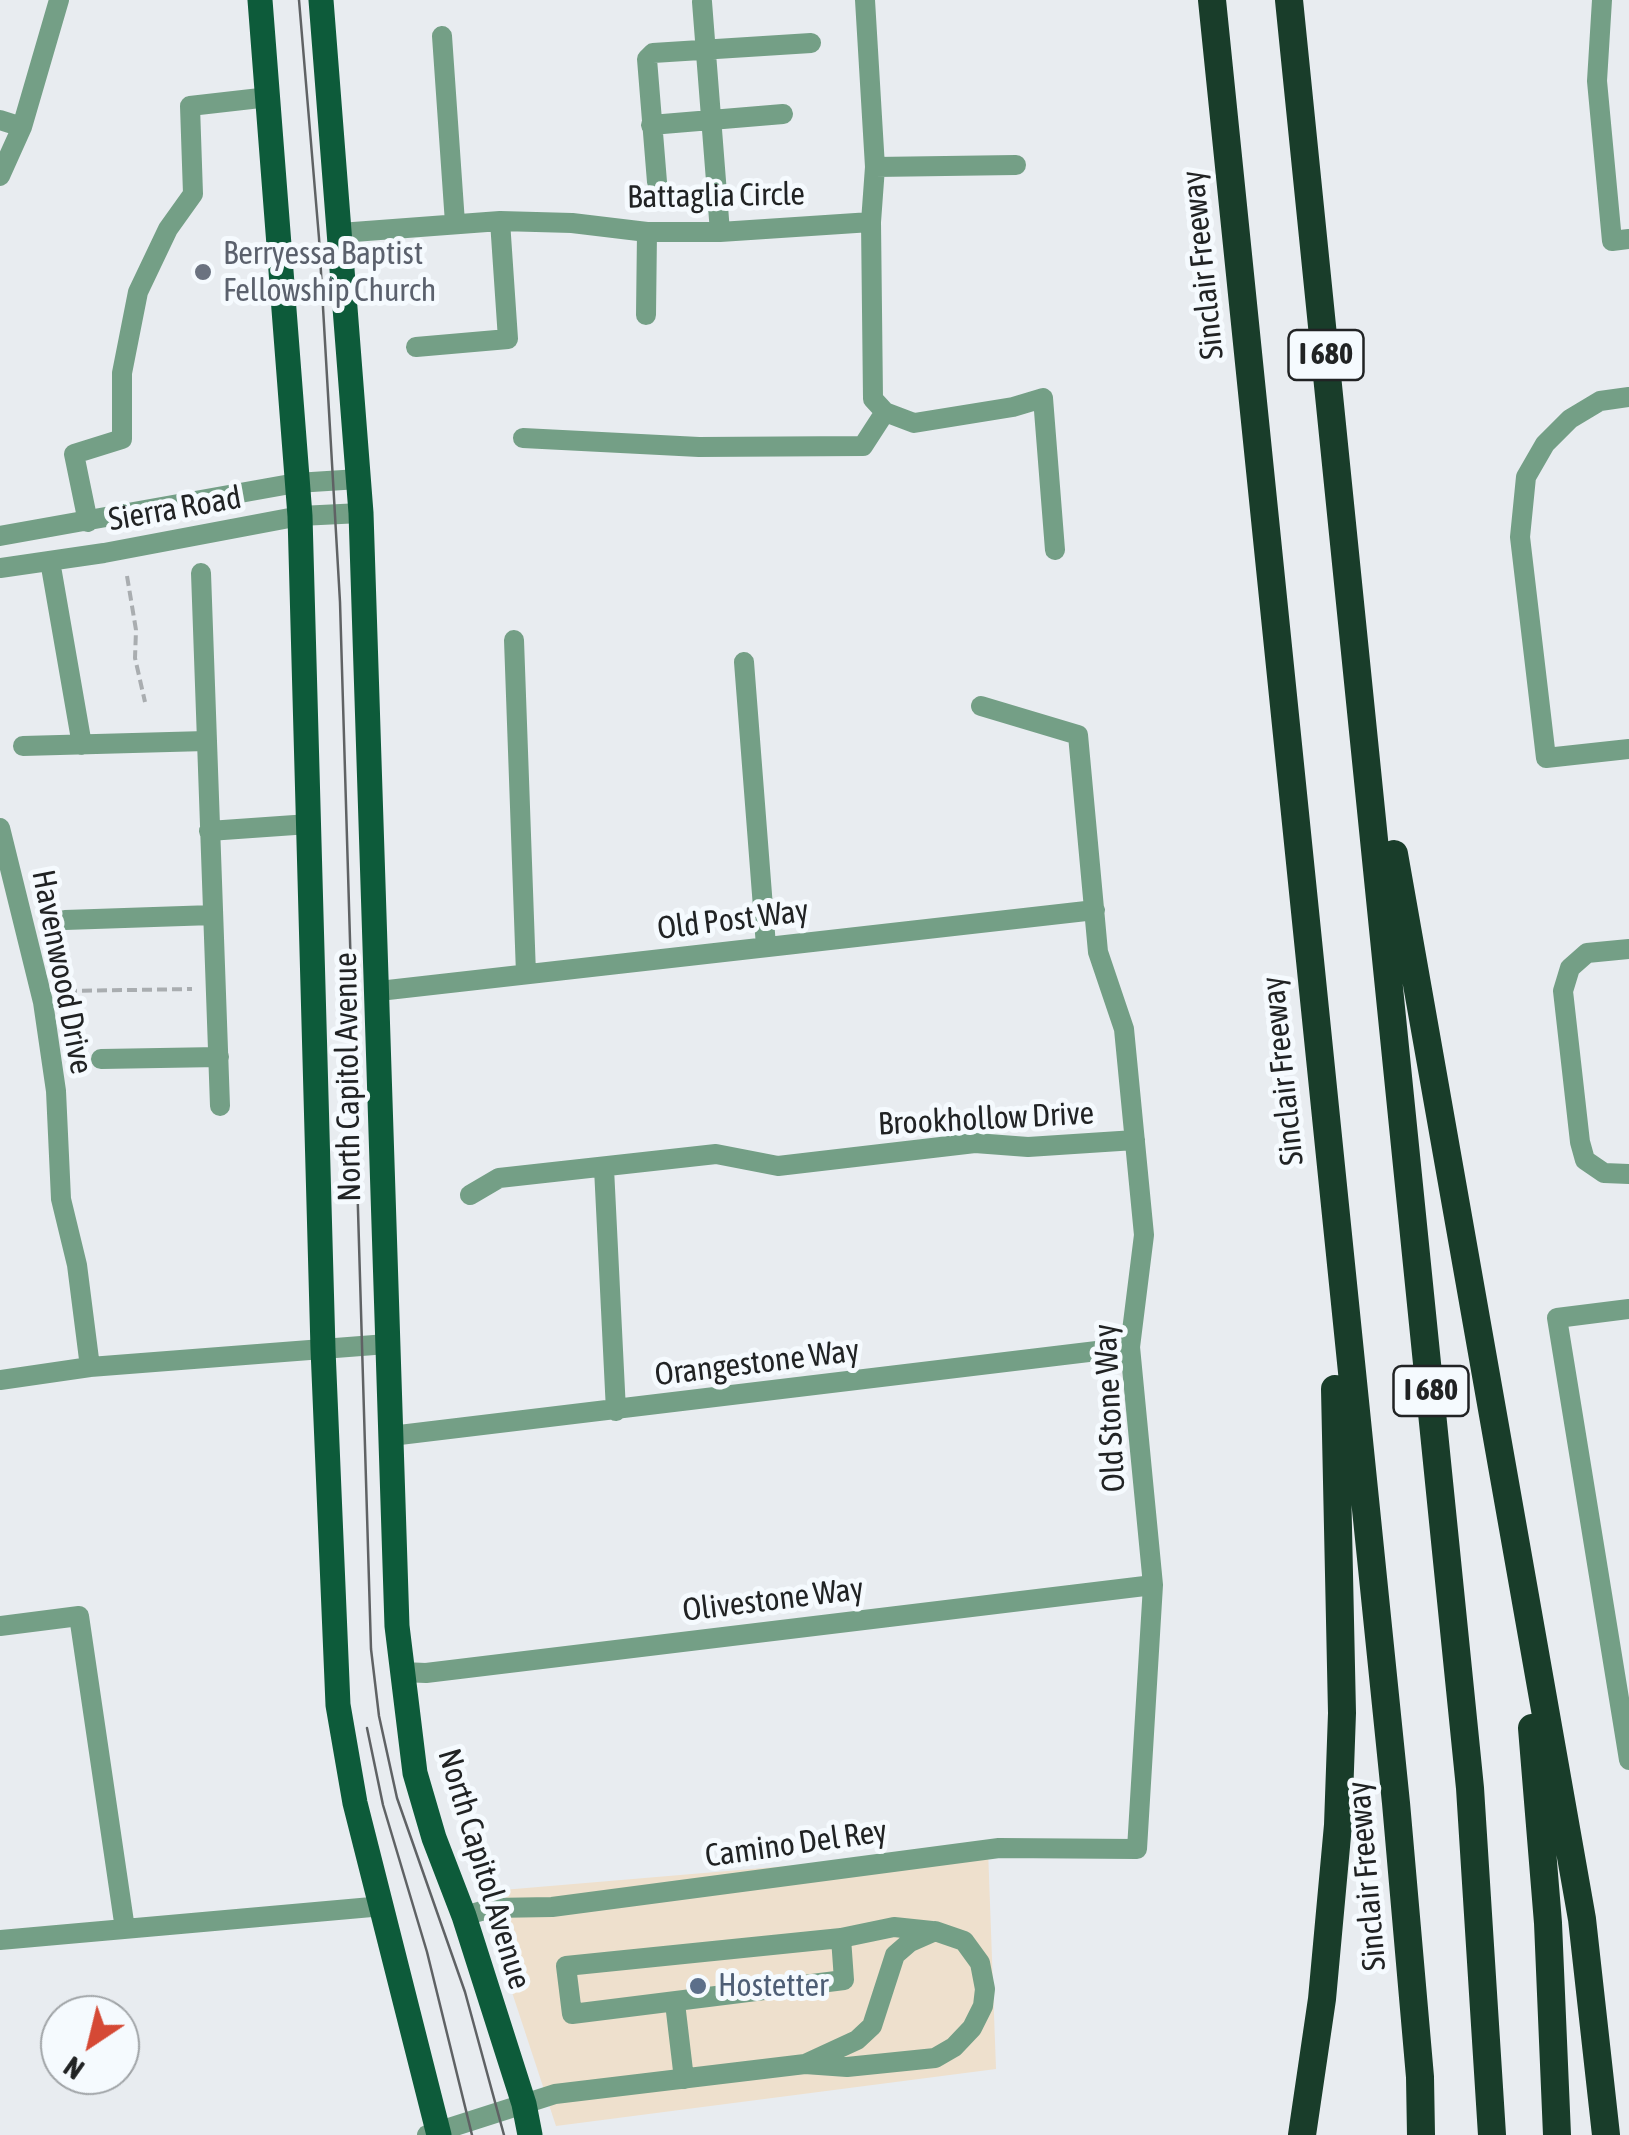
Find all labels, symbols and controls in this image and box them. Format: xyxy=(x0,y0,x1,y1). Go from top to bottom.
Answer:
street label: Sinclair Freeway xyxy=(1174,169,1232,361)
street label: Battaglia Circle xyxy=(627,175,805,217)
place label: Berryessa Baptist Fellowship Church xyxy=(223,235,436,310)
marker: Berryessa Baptist Fellowship Church xyxy=(192,261,214,283)
road number: I 680 xyxy=(1288,330,1364,380)
street label: Sierra Road xyxy=(106,478,244,540)
street label: Havenwood Drive xyxy=(23,867,101,1077)
street label: Old Post Way xyxy=(655,892,811,948)
street label: North Capitol Avenue xyxy=(327,952,369,1202)
street label: Sinclair Freeway xyxy=(1254,975,1312,1167)
street label: Brookhollow Drive xyxy=(877,1094,1095,1144)
street label: Old Stone Way xyxy=(1086,1323,1134,1493)
street label: Orangestone Way xyxy=(653,1331,861,1395)
road number: I 680 xyxy=(1394,1366,1468,1416)
street label: Olivestone Way xyxy=(680,1570,866,1630)
street label: North Capitol Avenue xyxy=(429,1744,539,1994)
street label: Sinclair Freeway xyxy=(1340,1780,1394,1972)
street label: Camino Del Rey xyxy=(703,1812,889,1876)
place label: Hostetter xyxy=(718,1967,828,2005)
marker: Hostetter xyxy=(687,1975,709,1997)
north arrow xyxy=(40,1995,140,2095)
text: N xyxy=(58,2050,90,2086)

